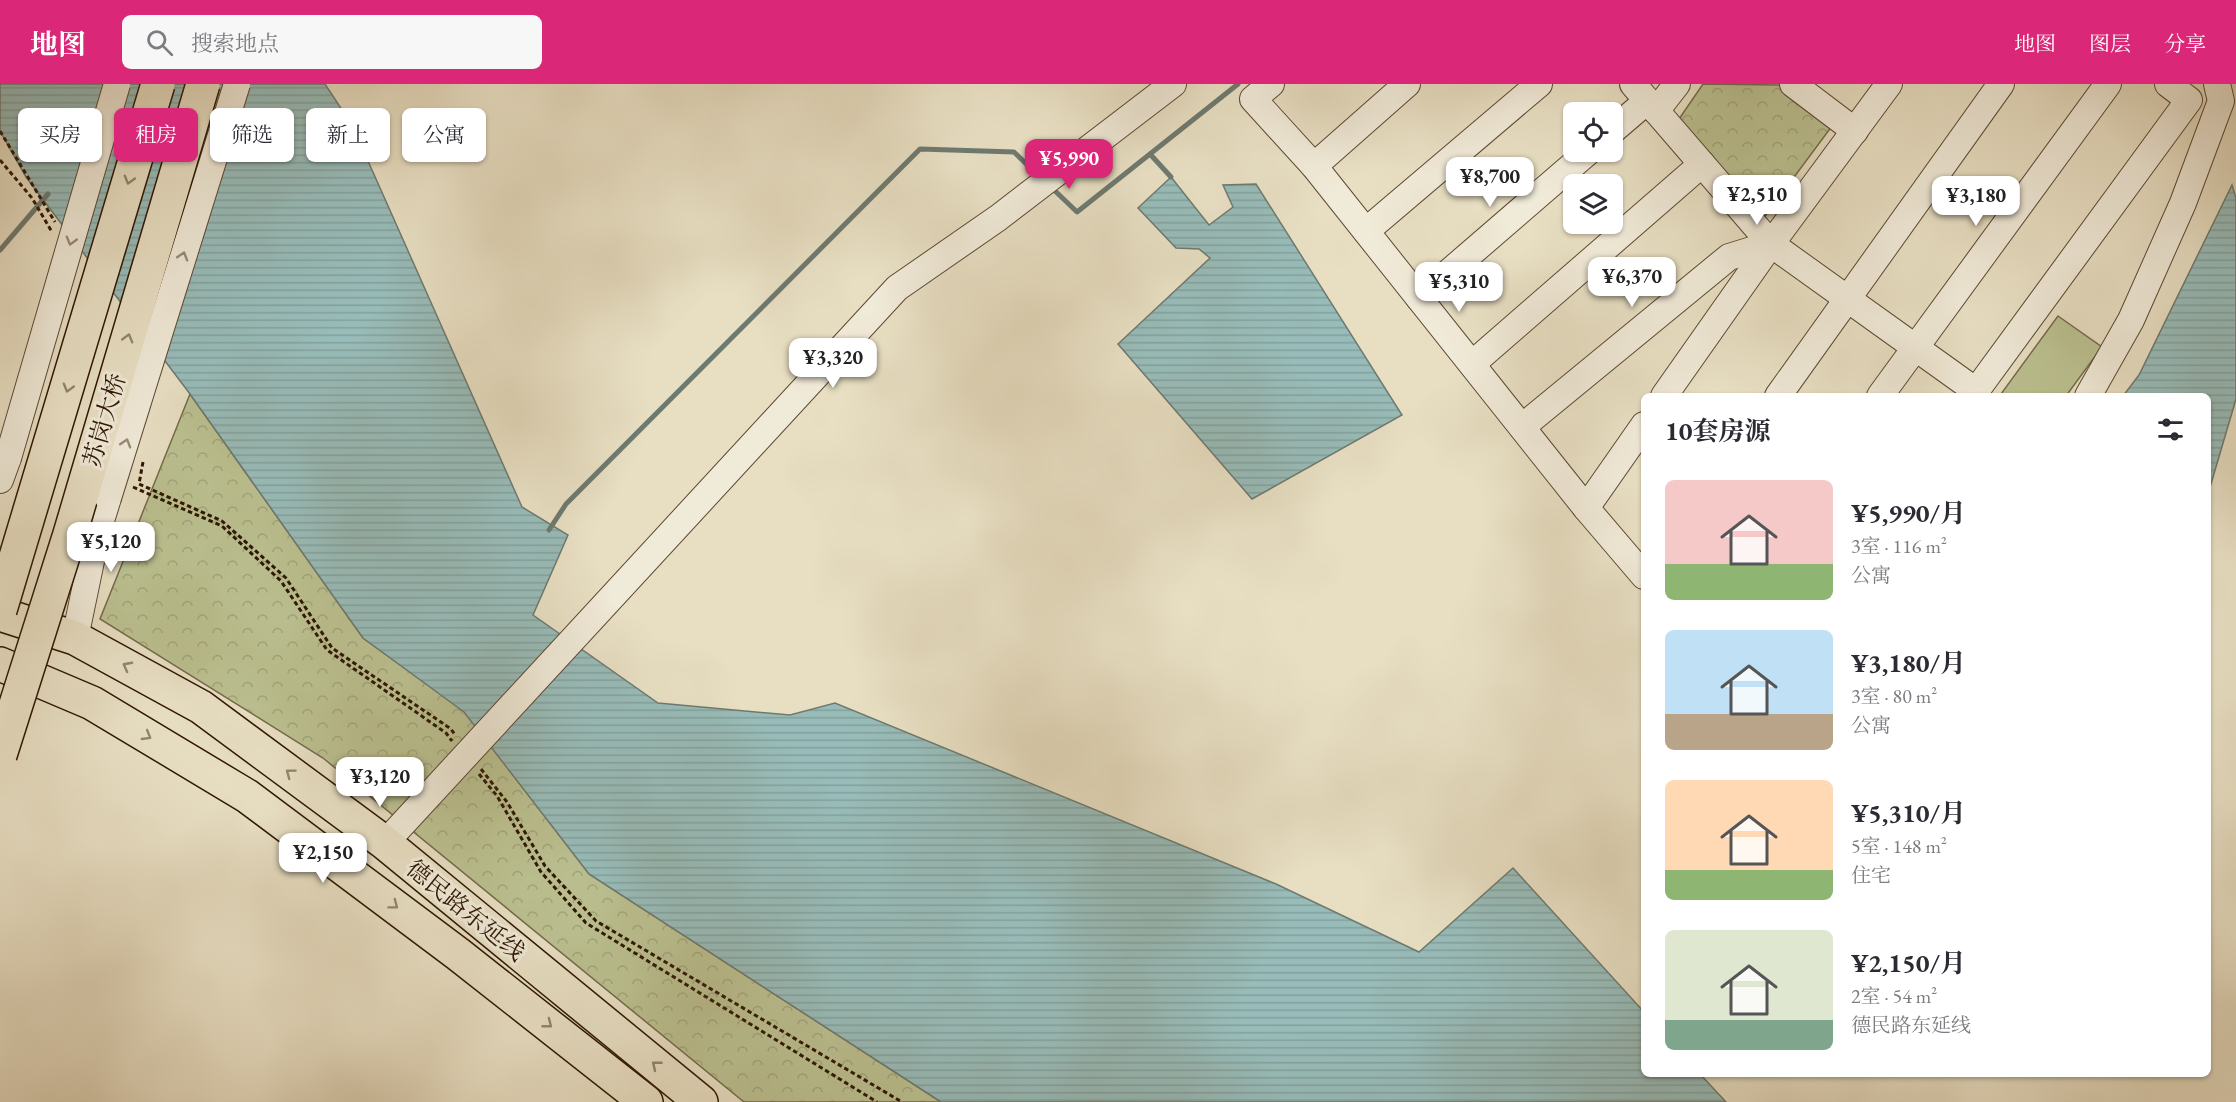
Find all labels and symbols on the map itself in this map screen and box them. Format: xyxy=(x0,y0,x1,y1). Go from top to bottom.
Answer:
pin: ¥5,990 xyxy=(1020,139,1118,190)
pin: ¥8,700 xyxy=(1441,157,1539,208)
one-way arrow xyxy=(124,174,136,185)
pin: ¥2,510 xyxy=(1708,175,1806,226)
pin: ¥3,180 xyxy=(1927,176,2025,227)
one-way arrow xyxy=(66,235,78,246)
one-way arrow xyxy=(176,251,188,262)
pin: ¥6,370 xyxy=(1583,257,1681,308)
pin: ¥5,310 xyxy=(1410,262,1508,313)
one-way arrow xyxy=(121,333,133,343)
pin: ¥3,320 xyxy=(784,338,882,389)
street label: 苏岗大桥 xyxy=(76,370,132,470)
one-way arrow xyxy=(63,382,75,392)
one-way arrow xyxy=(118,438,131,449)
pin: ¥5,120 xyxy=(62,522,160,573)
one-way arrow xyxy=(123,662,134,673)
one-way arrow xyxy=(141,728,151,740)
pin: ¥3,120 xyxy=(331,757,429,808)
one-way arrow xyxy=(286,769,297,780)
pin: ¥2,150 xyxy=(274,833,372,884)
street label: 德民路东延线 xyxy=(400,853,532,967)
one-way arrow xyxy=(387,898,398,909)
one-way arrow xyxy=(541,1017,552,1028)
one-way arrow xyxy=(651,1061,662,1072)

